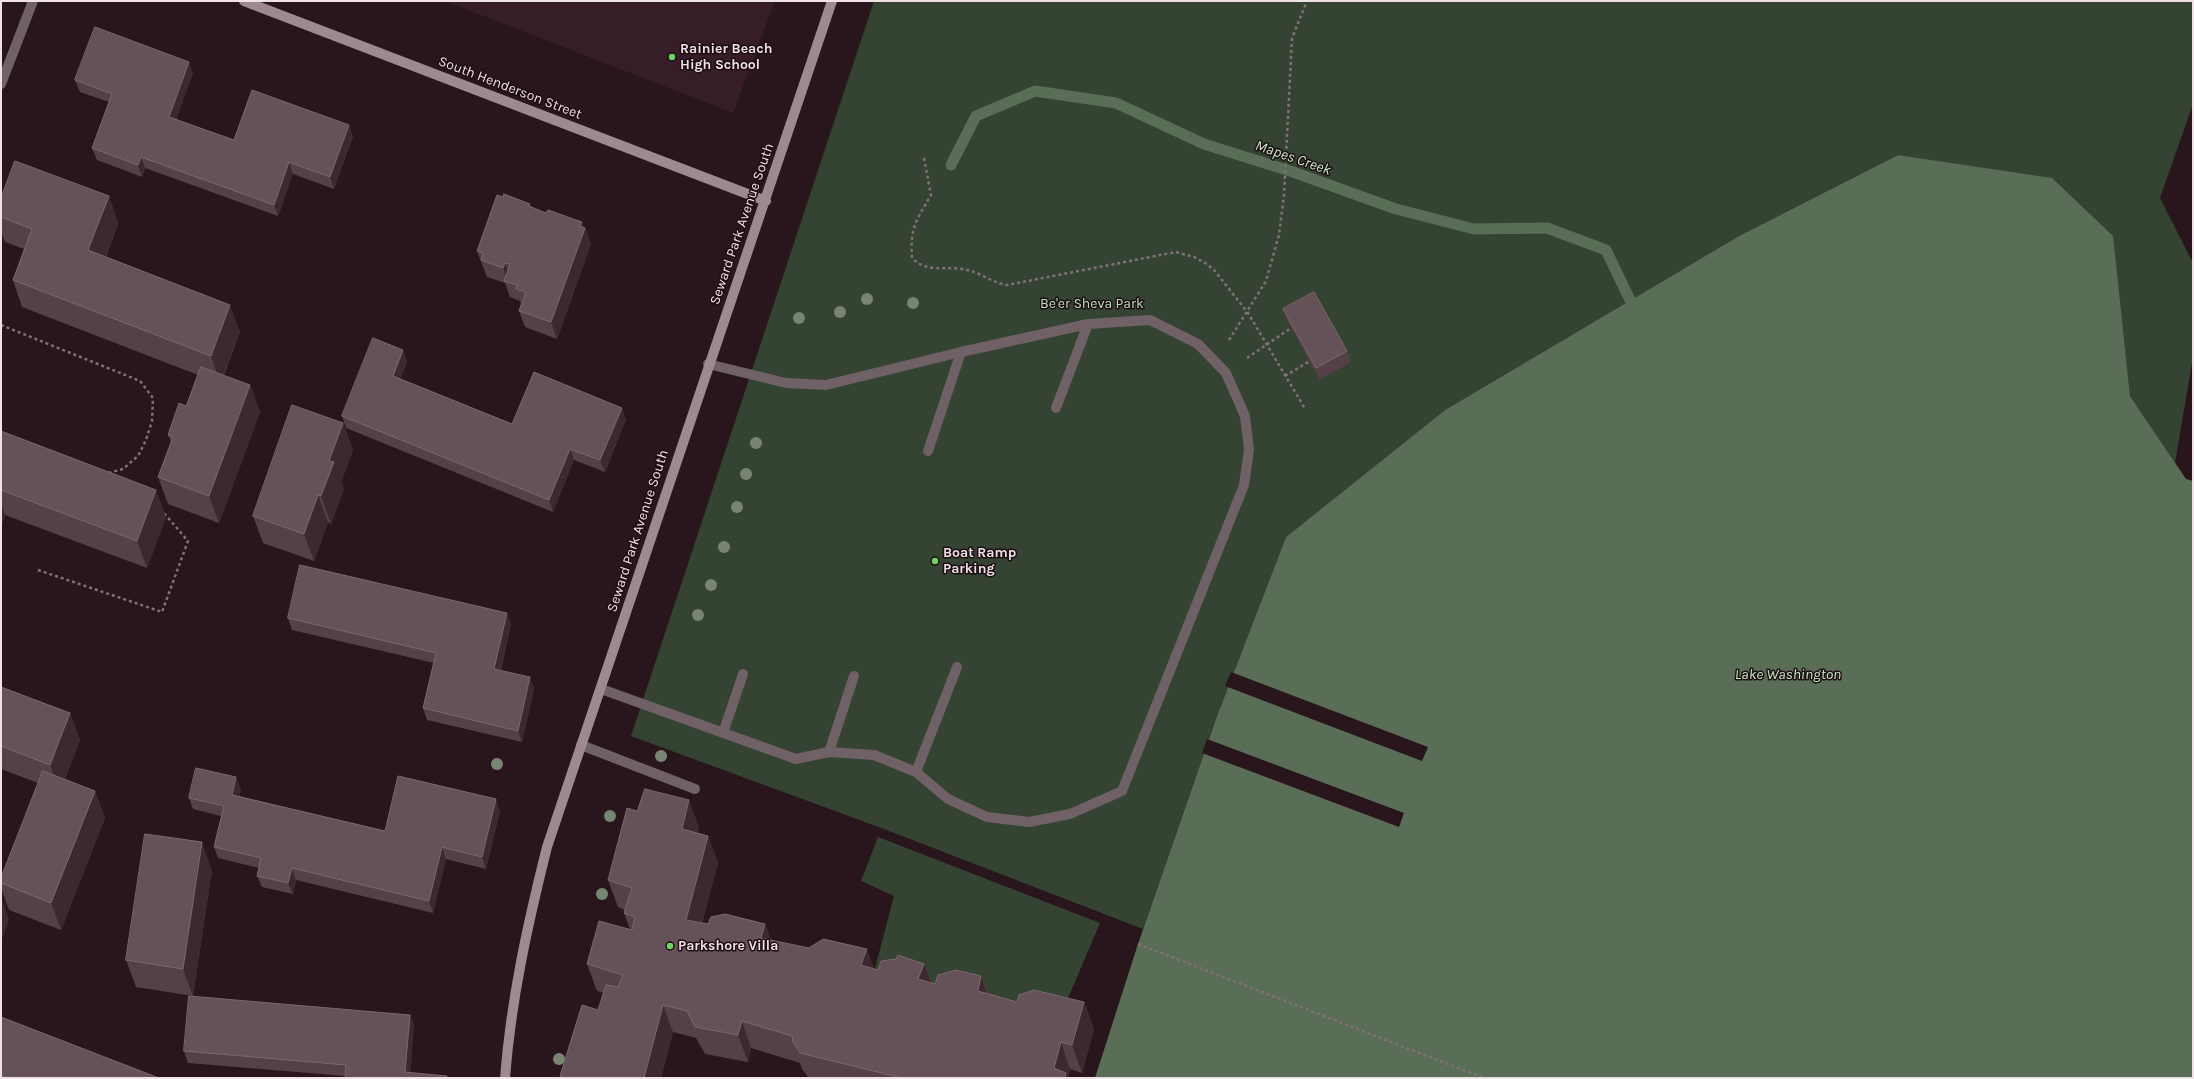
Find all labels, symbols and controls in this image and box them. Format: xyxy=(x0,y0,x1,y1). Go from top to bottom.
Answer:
place label: Rainier Beach High School xyxy=(680,41,772,74)
marker: Rainier Beach High School xyxy=(667,52,677,62)
street label: South Henderson Street xyxy=(436,53,584,123)
water label: Mapes Creek xyxy=(1253,137,1333,179)
street label: Seward Park Avenue South xyxy=(706,141,778,307)
park label: Be'er Sheva Park xyxy=(1040,296,1144,312)
street label: Seward Park Avenue South xyxy=(604,448,672,614)
place label: Boat Ramp Parking xyxy=(943,545,1016,578)
marker: Boat Ramp Parking xyxy=(930,556,940,566)
water label: Lake Washington xyxy=(1735,666,1841,684)
place label: Parkshore Villa xyxy=(678,938,778,954)
marker: Parkshore Villa xyxy=(665,941,675,951)

